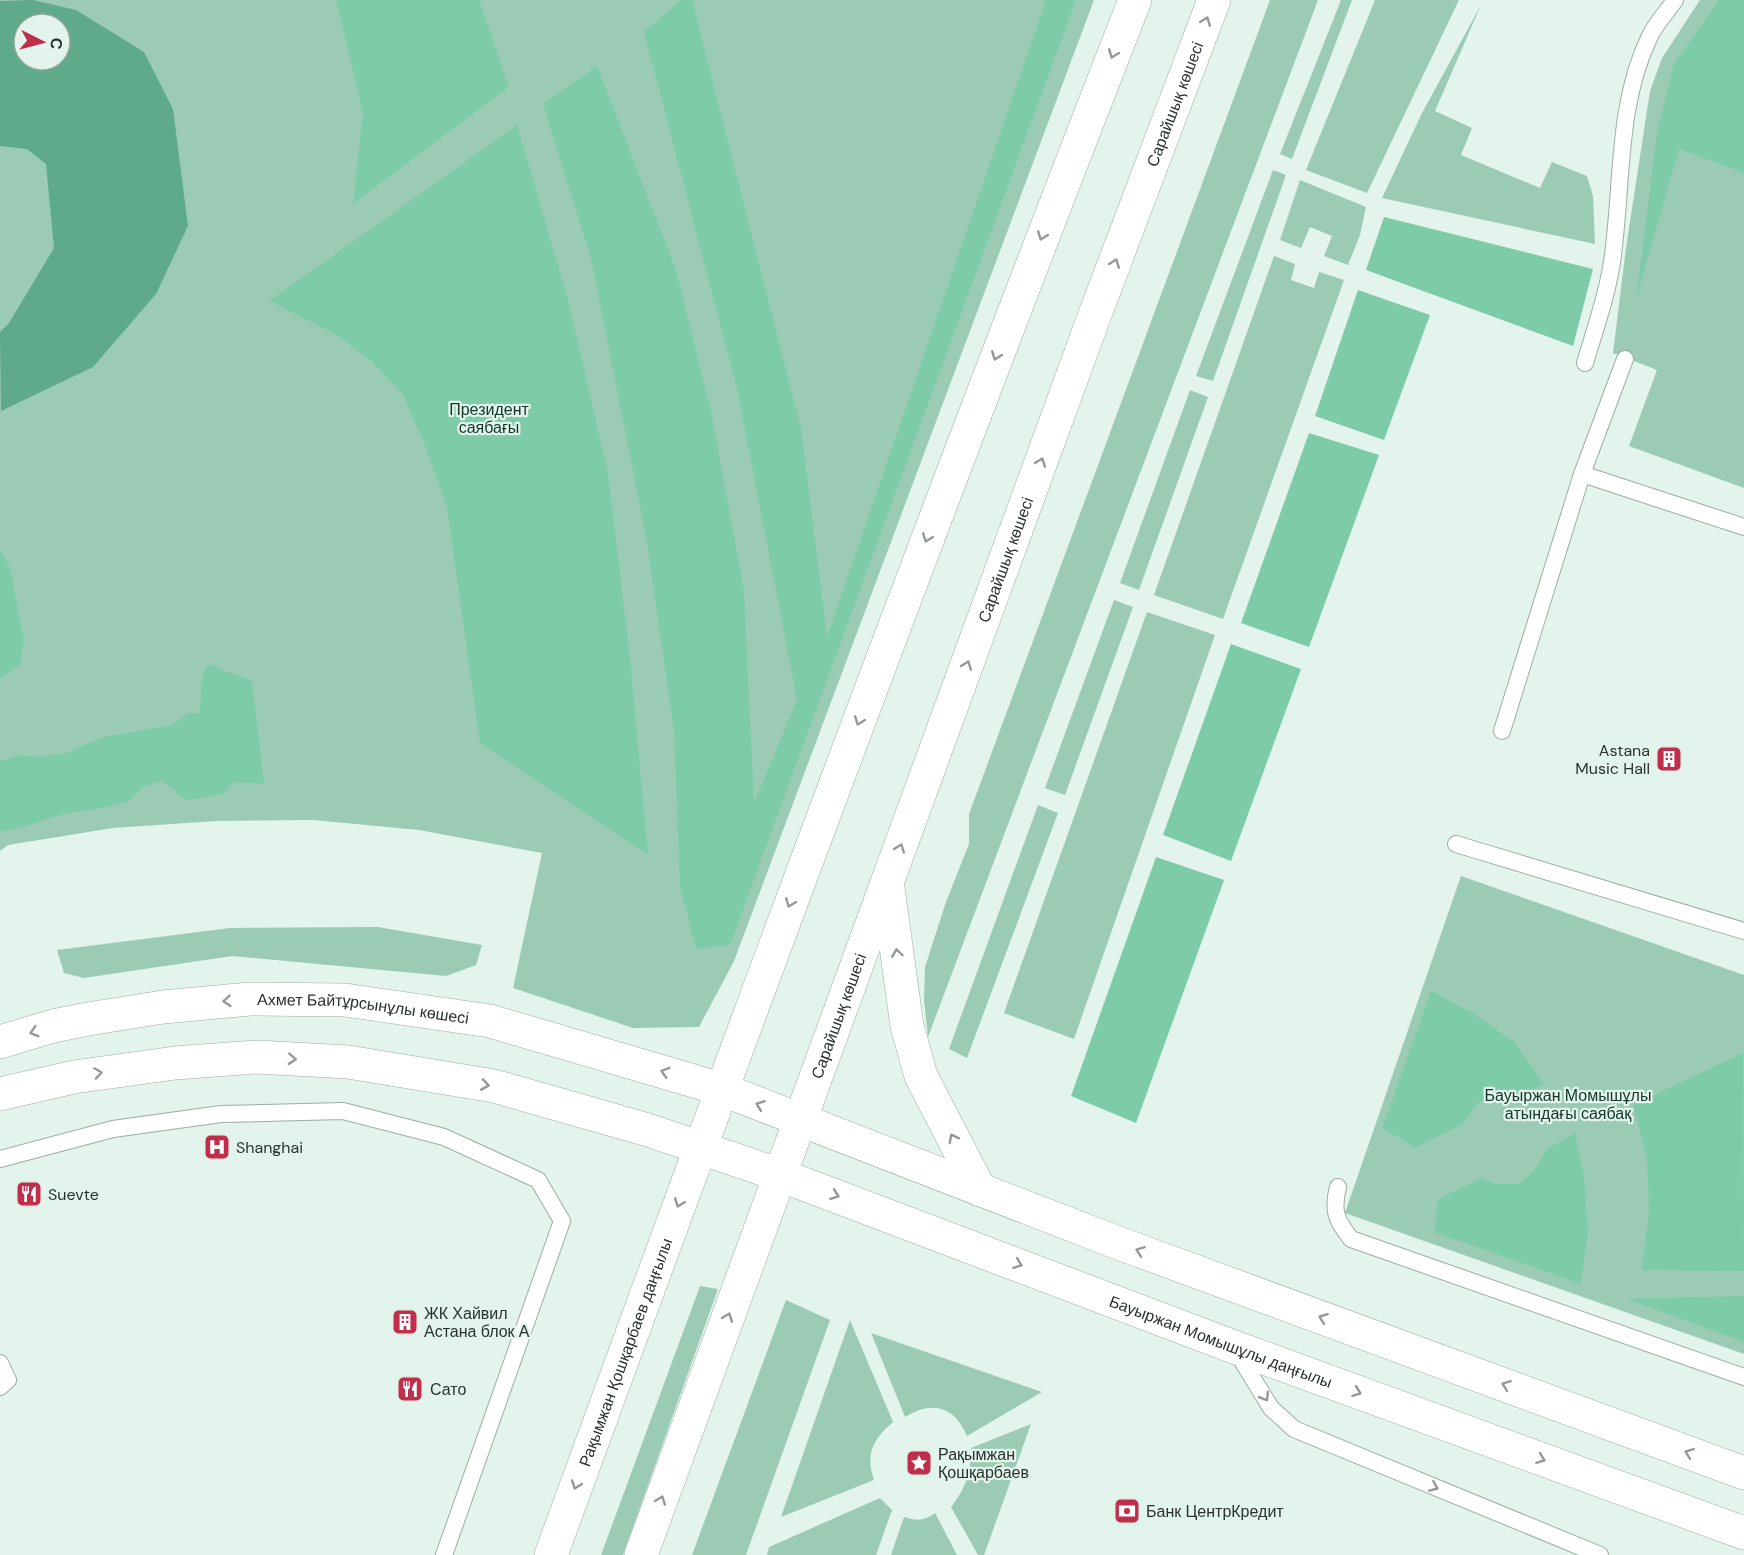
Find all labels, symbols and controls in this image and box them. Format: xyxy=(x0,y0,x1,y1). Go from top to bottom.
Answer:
north arrow xyxy=(12,12,72,72)
one-way arrow xyxy=(1199,16,1211,27)
text: С xyxy=(45,37,67,51)
street label: Сарайшық көшесі xyxy=(1141,38,1208,170)
one-way arrow xyxy=(1108,49,1121,59)
one-way arrow xyxy=(1037,230,1049,241)
one-way arrow xyxy=(1108,258,1120,269)
one-way arrow xyxy=(991,349,1003,360)
park label: Президент саябағы xyxy=(449,399,529,438)
one-way arrow xyxy=(1034,458,1047,468)
street label: Сарайшық көшесі xyxy=(973,494,1038,625)
one-way arrow xyxy=(922,532,935,543)
one-way arrow xyxy=(960,660,973,671)
one-way arrow xyxy=(853,715,866,725)
place label: Astana Music Hall xyxy=(1575,740,1650,779)
building icon: Astana Music Hall xyxy=(1654,744,1684,774)
one-way arrow xyxy=(893,844,906,854)
one-way arrow xyxy=(785,897,797,908)
one-way arrow xyxy=(892,948,904,958)
street label: Сарайшық көшесі xyxy=(806,950,871,1082)
street label: Ахмет Байтұрсынұлы көшесі xyxy=(257,989,470,1028)
one-way arrow xyxy=(222,994,231,1007)
one-way arrow xyxy=(29,1024,40,1037)
one-way arrow xyxy=(288,1052,297,1065)
one-way arrow xyxy=(660,1067,670,1079)
one-way arrow xyxy=(94,1068,103,1080)
one-way arrow xyxy=(480,1078,490,1091)
park label: Бауыржан Момышұлы атындағы саябақ xyxy=(1485,1085,1651,1124)
one-way arrow xyxy=(756,1099,766,1112)
hospital icon: Shanghai xyxy=(202,1132,232,1162)
one-way arrow xyxy=(949,1133,960,1144)
place label: Shanghai xyxy=(236,1137,303,1158)
restaurant icon: Suevte xyxy=(14,1179,44,1209)
place label: Suevte xyxy=(48,1184,99,1205)
one-way arrow xyxy=(829,1188,840,1201)
one-way arrow xyxy=(674,1198,687,1208)
street label: Рақымжан Қошқарбаев даңғылы xyxy=(574,1235,677,1469)
one-way arrow xyxy=(1135,1245,1146,1258)
one-way arrow xyxy=(1012,1257,1022,1270)
street label: Бауыржан Момышұлы даңғылы xyxy=(1106,1290,1335,1392)
place label: ЖК Хайвил Астана блок А xyxy=(424,1303,530,1342)
building icon: ЖК Хайвил Астана блок А xyxy=(390,1307,420,1337)
one-way arrow xyxy=(720,1312,733,1323)
one-way arrow xyxy=(1318,1313,1329,1325)
restaurant icon: Сато xyxy=(395,1374,425,1404)
place label: Сато xyxy=(430,1379,466,1400)
one-way arrow xyxy=(1501,1380,1512,1393)
one-way arrow xyxy=(1351,1385,1362,1397)
one-way arrow xyxy=(1257,1391,1269,1401)
place label: Рақымжан Қошқарбаев xyxy=(938,1444,1029,1483)
one-way arrow xyxy=(1684,1447,1695,1460)
place icon: Рақымжан Қошқарбаев xyxy=(904,1448,934,1478)
one-way arrow xyxy=(1535,1451,1545,1464)
one-way arrow xyxy=(571,1479,583,1490)
one-way arrow xyxy=(1428,1480,1439,1492)
one-way arrow xyxy=(654,1495,667,1506)
bank icon: Банк ЦентрКредит xyxy=(1112,1496,1142,1526)
place label: Банк ЦентрКредит xyxy=(1146,1501,1284,1522)

